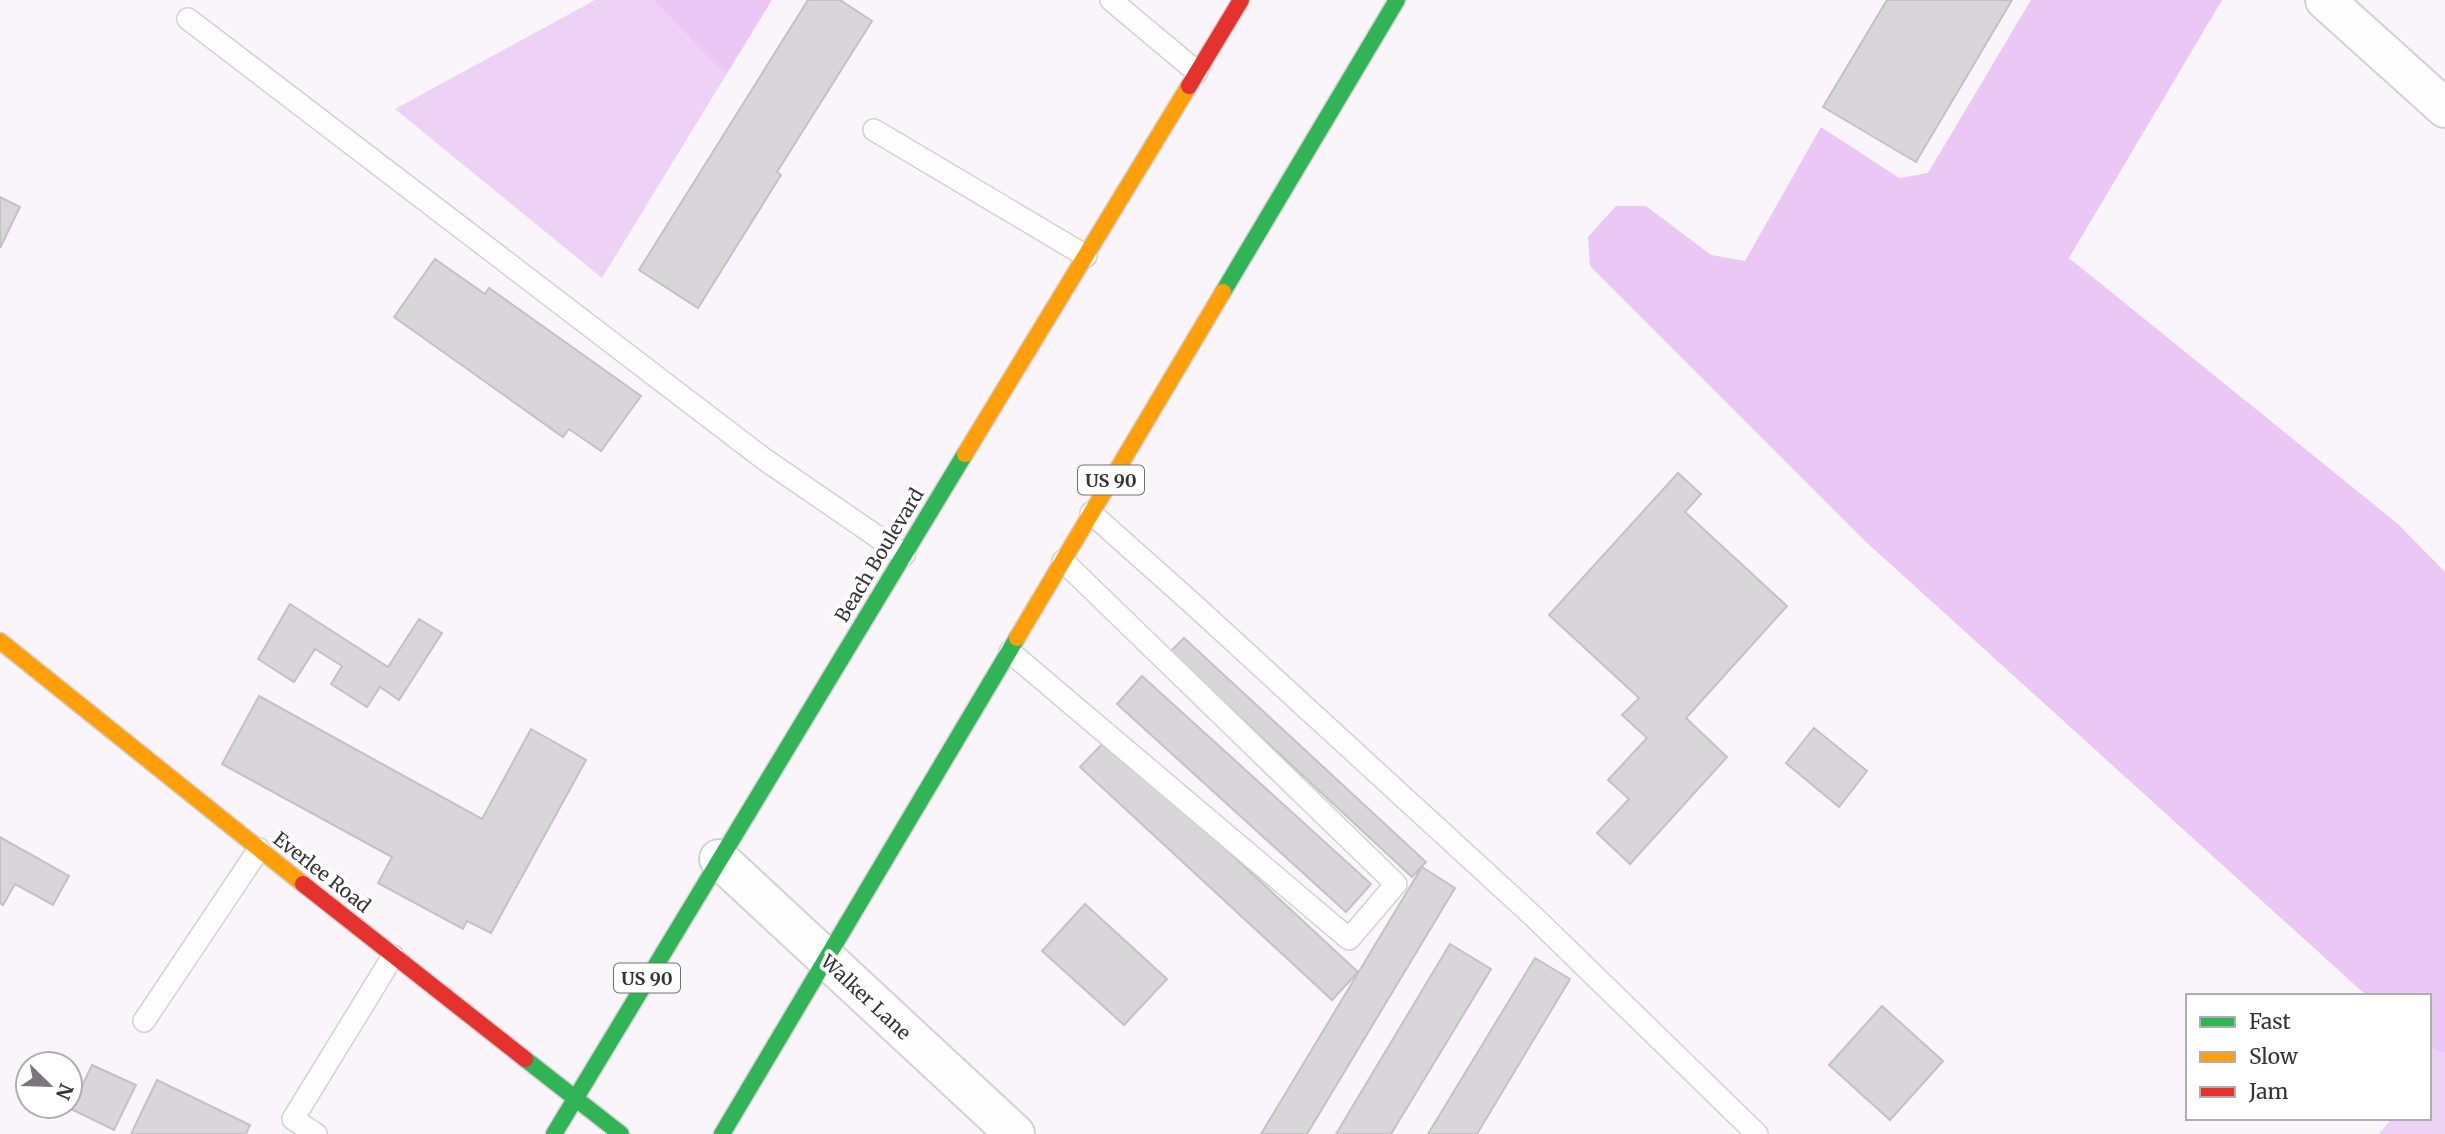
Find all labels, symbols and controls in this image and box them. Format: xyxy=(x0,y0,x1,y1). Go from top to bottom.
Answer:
road number: US 90 xyxy=(1078,466,1144,494)
street label: Beach Boulevard xyxy=(830,484,928,626)
street label: Everlee Road xyxy=(269,827,375,917)
street label: Walker Lane xyxy=(815,949,916,1045)
road number: US 90 xyxy=(614,964,680,993)
legend xyxy=(2186,994,2431,1120)
text: Fast xyxy=(2249,1008,2291,1035)
text: Slow xyxy=(2249,1043,2298,1070)
north arrow xyxy=(14,1050,84,1120)
text: Jam xyxy=(2248,1078,2288,1105)
text: N xyxy=(51,1080,79,1103)

